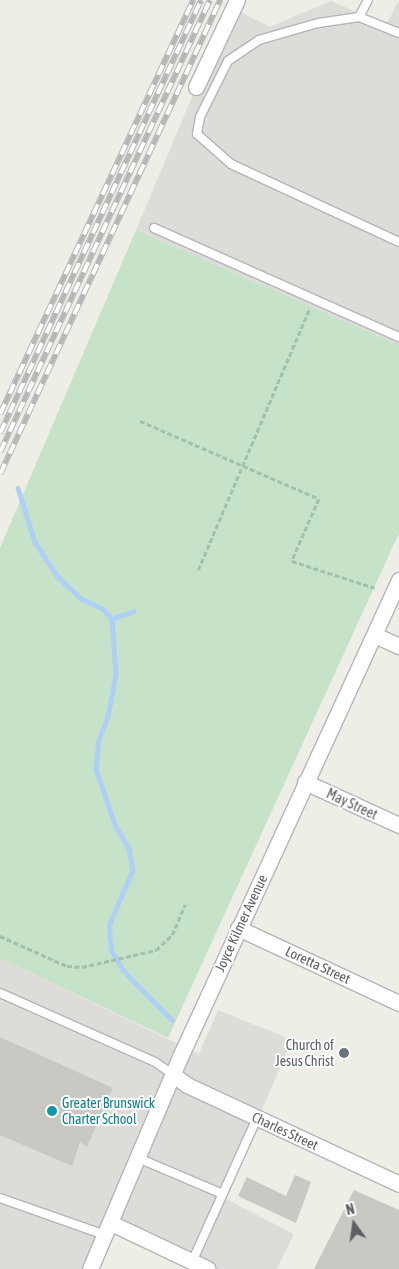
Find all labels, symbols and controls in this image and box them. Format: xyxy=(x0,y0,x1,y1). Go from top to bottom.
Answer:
street label: May Street xyxy=(324,785,380,823)
street label: Joyce Kilmer Avenue xyxy=(211,872,271,974)
street label: Loretta Street xyxy=(283,943,353,987)
place label: Church of Jesus Christ xyxy=(275,1037,334,1070)
marker: Church of Jesus Christ xyxy=(338,1047,350,1059)
place label: Greater Brunswick Charter School xyxy=(62,1095,155,1128)
marker: Greater Brunswick Charter School xyxy=(46,1105,58,1117)
street label: Charles Street xyxy=(249,1108,321,1154)
north arrow xyxy=(329,1199,379,1249)
text: N xyxy=(344,1201,356,1218)

